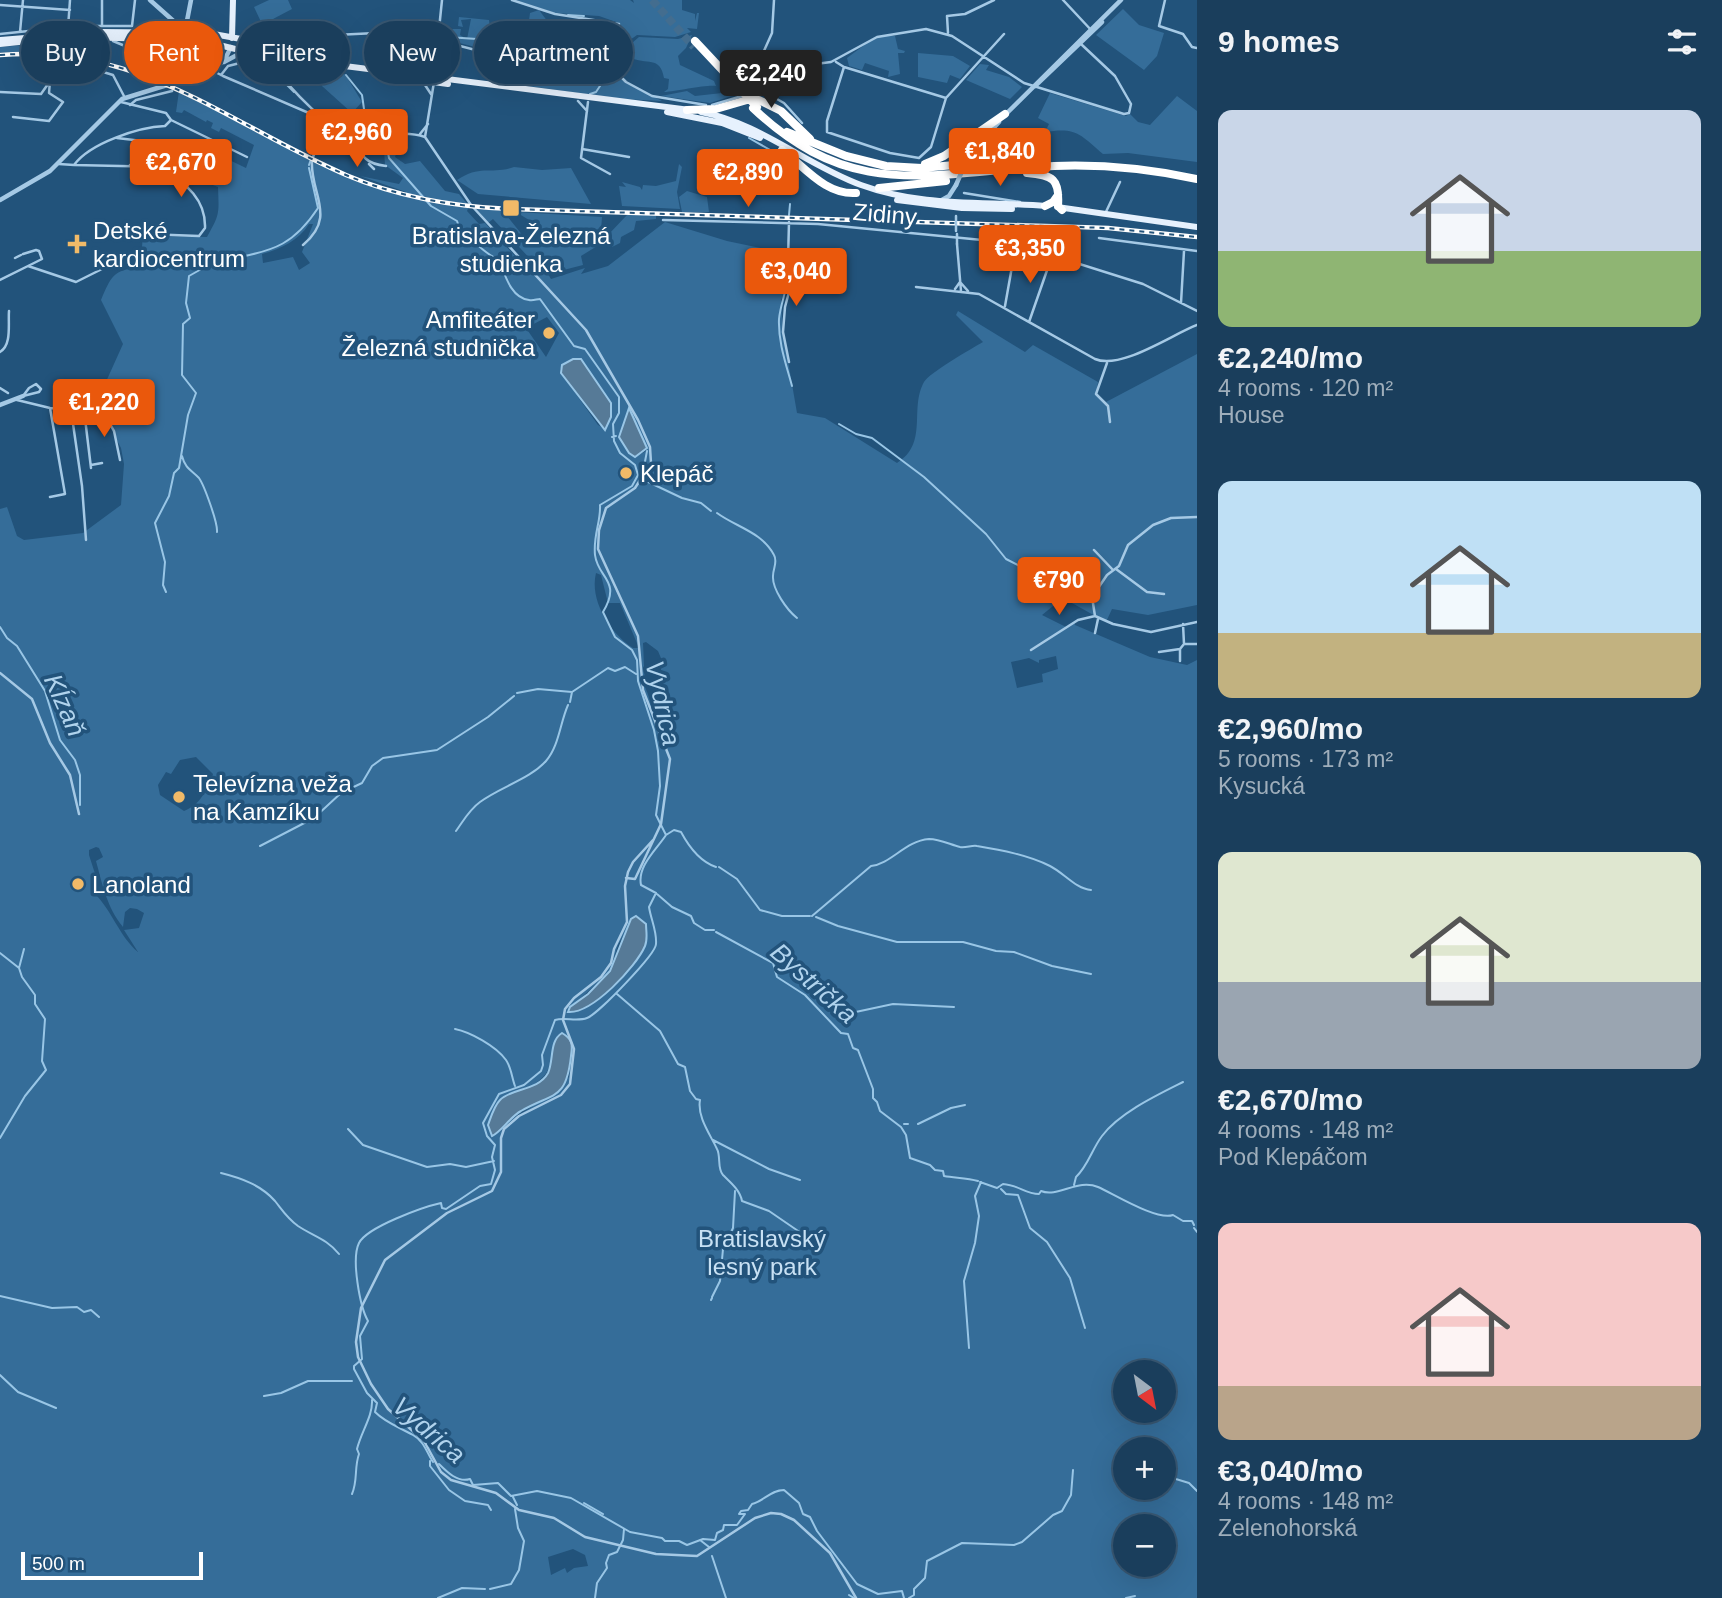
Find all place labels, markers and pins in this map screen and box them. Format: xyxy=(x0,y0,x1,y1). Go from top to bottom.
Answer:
pin: €2,240 xyxy=(714,50,828,110)
pin: €2,960 xyxy=(300,110,414,169)
pin: €1,840 xyxy=(943,128,1057,188)
pin: €2,670 xyxy=(124,140,238,199)
pin: €2,890 xyxy=(691,150,805,209)
marker: Bratislava-Železná studienka xyxy=(501,198,521,218)
place label: Detské kardiocentrum xyxy=(93,217,245,272)
place label: Bratislava-Železná studienka xyxy=(412,222,611,277)
pin: €3,350 xyxy=(973,226,1087,285)
marker: Detské kardiocentrum xyxy=(67,234,87,254)
pin: €3,040 xyxy=(739,248,853,308)
place label: Amfiteáter Železná studnička xyxy=(342,306,536,361)
marker: Amfiteáter Železná studnička xyxy=(541,325,557,341)
pin: €1,220 xyxy=(47,380,161,439)
place label: Klepáč xyxy=(640,460,713,487)
marker: Klepáč xyxy=(618,465,634,481)
pin: €790 xyxy=(1018,558,1100,617)
place label: Televízna veža na Kamzíku xyxy=(193,770,352,825)
marker: Televízna veža na Kamzíku xyxy=(171,789,187,805)
place label: Lanoland xyxy=(92,871,191,898)
marker: Lanoland xyxy=(70,876,86,892)

